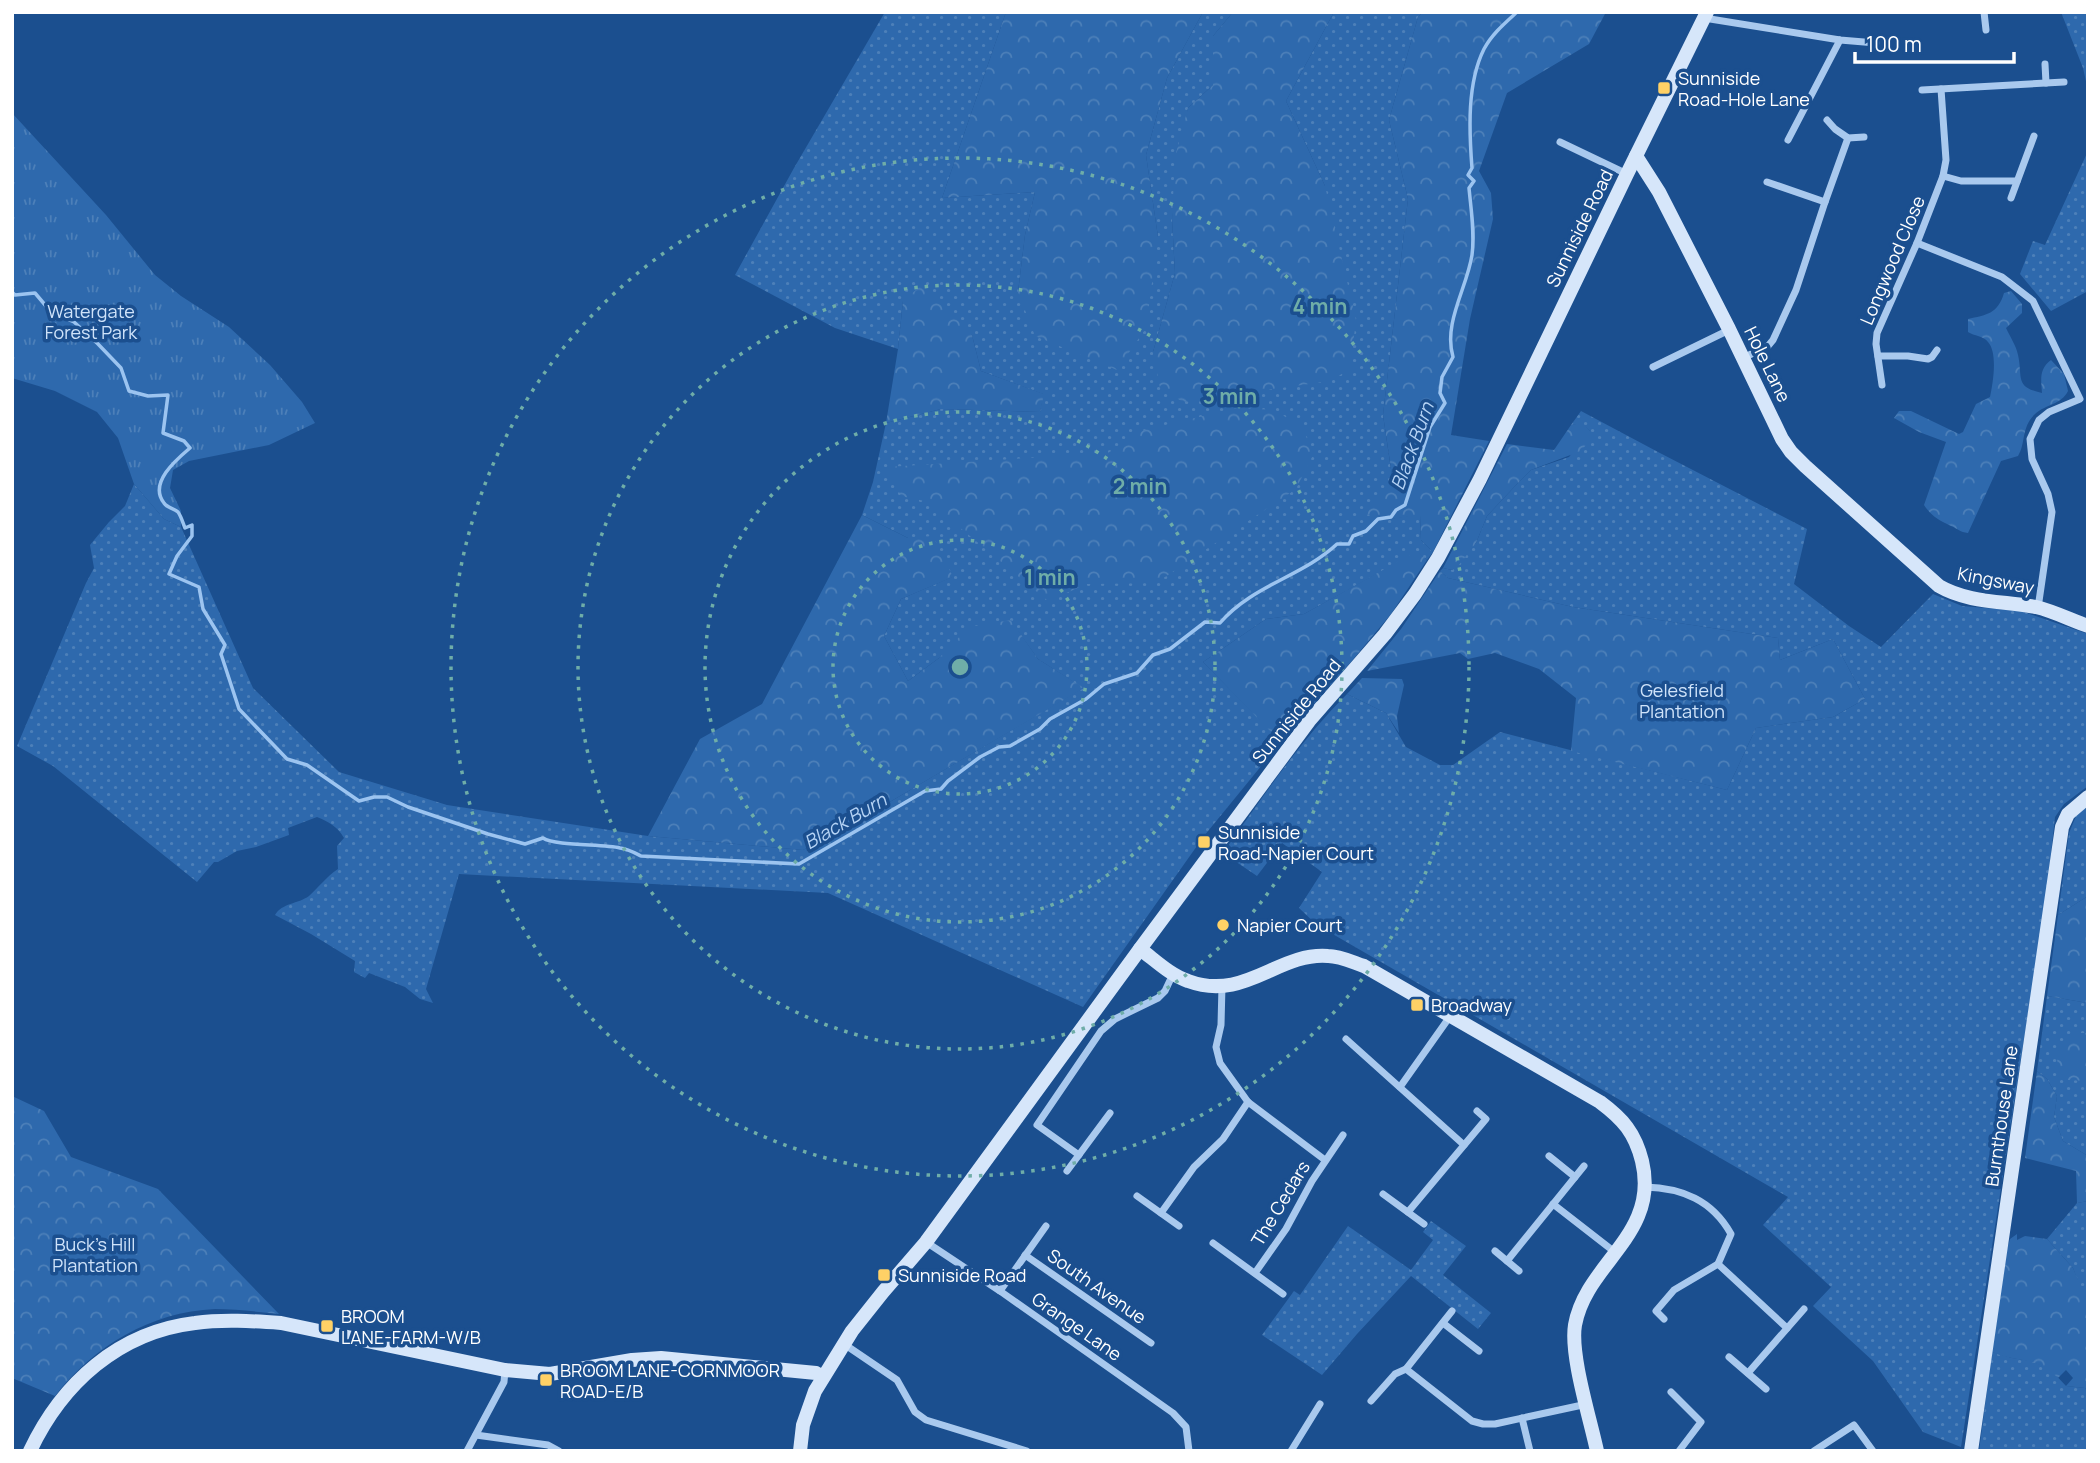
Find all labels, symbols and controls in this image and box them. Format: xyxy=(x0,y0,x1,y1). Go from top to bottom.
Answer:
scale bar xyxy=(1855,21,2014,65)
text: 100 m xyxy=(1866,30,1922,58)
place label: Sunniside Road-Hole Lane xyxy=(1678,66,1810,111)
marker: Sunniside Road-Hole Lane xyxy=(1656,80,1672,96)
street label: Sunniside Road xyxy=(1540,165,1618,291)
street label: Longwood Close xyxy=(1854,192,1930,328)
text: 4 min xyxy=(1293,292,1347,320)
park label: Watergate Forest Park xyxy=(45,299,138,344)
street label: Hole Lane xyxy=(1739,322,1797,406)
text: 3 min xyxy=(1203,382,1257,410)
water label: Black Burn xyxy=(1384,398,1440,493)
text: 2 min xyxy=(1113,472,1167,500)
street label: Kingsway xyxy=(1956,561,2037,599)
text: 1 min xyxy=(1024,563,1076,591)
street label: Sunniside Road xyxy=(1246,654,1346,768)
centre of rings xyxy=(948,655,972,679)
park label: Gelesfield Plantation xyxy=(1639,678,1725,723)
water label: Black Burn xyxy=(799,787,892,855)
place label: Sunniside Road-Napier Court xyxy=(1218,820,1374,865)
marker: Sunniside Road-Napier Court xyxy=(1196,834,1212,850)
place label: Napier Court xyxy=(1237,913,1343,937)
marker: Napier Court xyxy=(1215,917,1231,933)
place label: Broadway xyxy=(1431,993,1512,1017)
marker: Broadway xyxy=(1409,997,1425,1013)
street label: Burnthouse Lane xyxy=(1979,1044,2023,1188)
street label: The Cedars xyxy=(1245,1156,1315,1250)
park label: Buck's Hill Plantation xyxy=(52,1232,138,1277)
street label: South Avenue xyxy=(1043,1243,1151,1329)
place label: Sunniside Road xyxy=(898,1263,1026,1287)
marker: Sunniside Road xyxy=(876,1267,892,1283)
street label: Grange Lane xyxy=(1027,1286,1127,1366)
place label: BROOM LANE-FARM-W/B xyxy=(341,1304,481,1349)
marker: BROOM LANE-FARM-W/B xyxy=(319,1318,335,1334)
place label: BROOM LANE-CORNMOOR ROAD-E/B xyxy=(560,1358,780,1403)
marker: BROOM LANE-CORNMOOR ROAD-E/B xyxy=(538,1372,554,1388)

